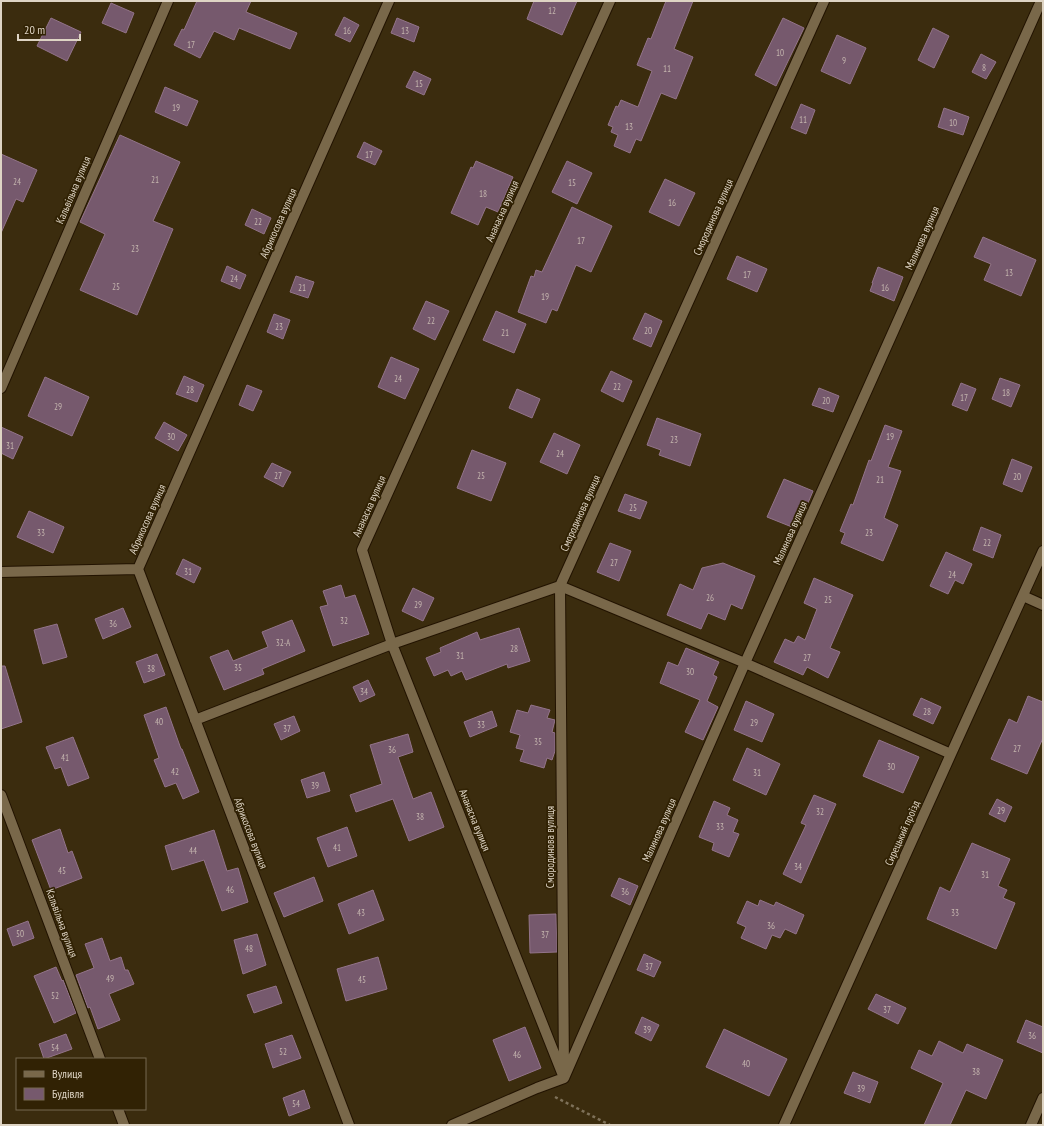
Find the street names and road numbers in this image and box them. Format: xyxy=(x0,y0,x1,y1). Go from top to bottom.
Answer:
street label: Кальвільна вулиця xyxy=(52,154,94,226)
street label: Смородинова вулиця xyxy=(690,177,736,257)
street label: Ананасна вулиця xyxy=(482,178,522,244)
street label: Абрикосова вулиця xyxy=(256,186,300,260)
street label: Малинова вулиця xyxy=(902,204,942,272)
street label: Ананасна вулиця xyxy=(349,473,389,539)
street label: Смородинова вулиця xyxy=(557,473,603,553)
street label: Абрикосова вулиця xyxy=(125,482,169,556)
street label: Малинова вулиця xyxy=(770,499,810,567)
street label: Ананасна вулиця xyxy=(456,787,494,853)
street label: Абрикосова вулиця xyxy=(231,795,271,871)
street label: Малинова вулиця xyxy=(639,796,679,864)
street label: Сирецький проїзд xyxy=(881,798,923,868)
street label: Смородинова вулиця xyxy=(543,806,557,888)
street label: Кальвільна вулиця xyxy=(43,887,81,959)

